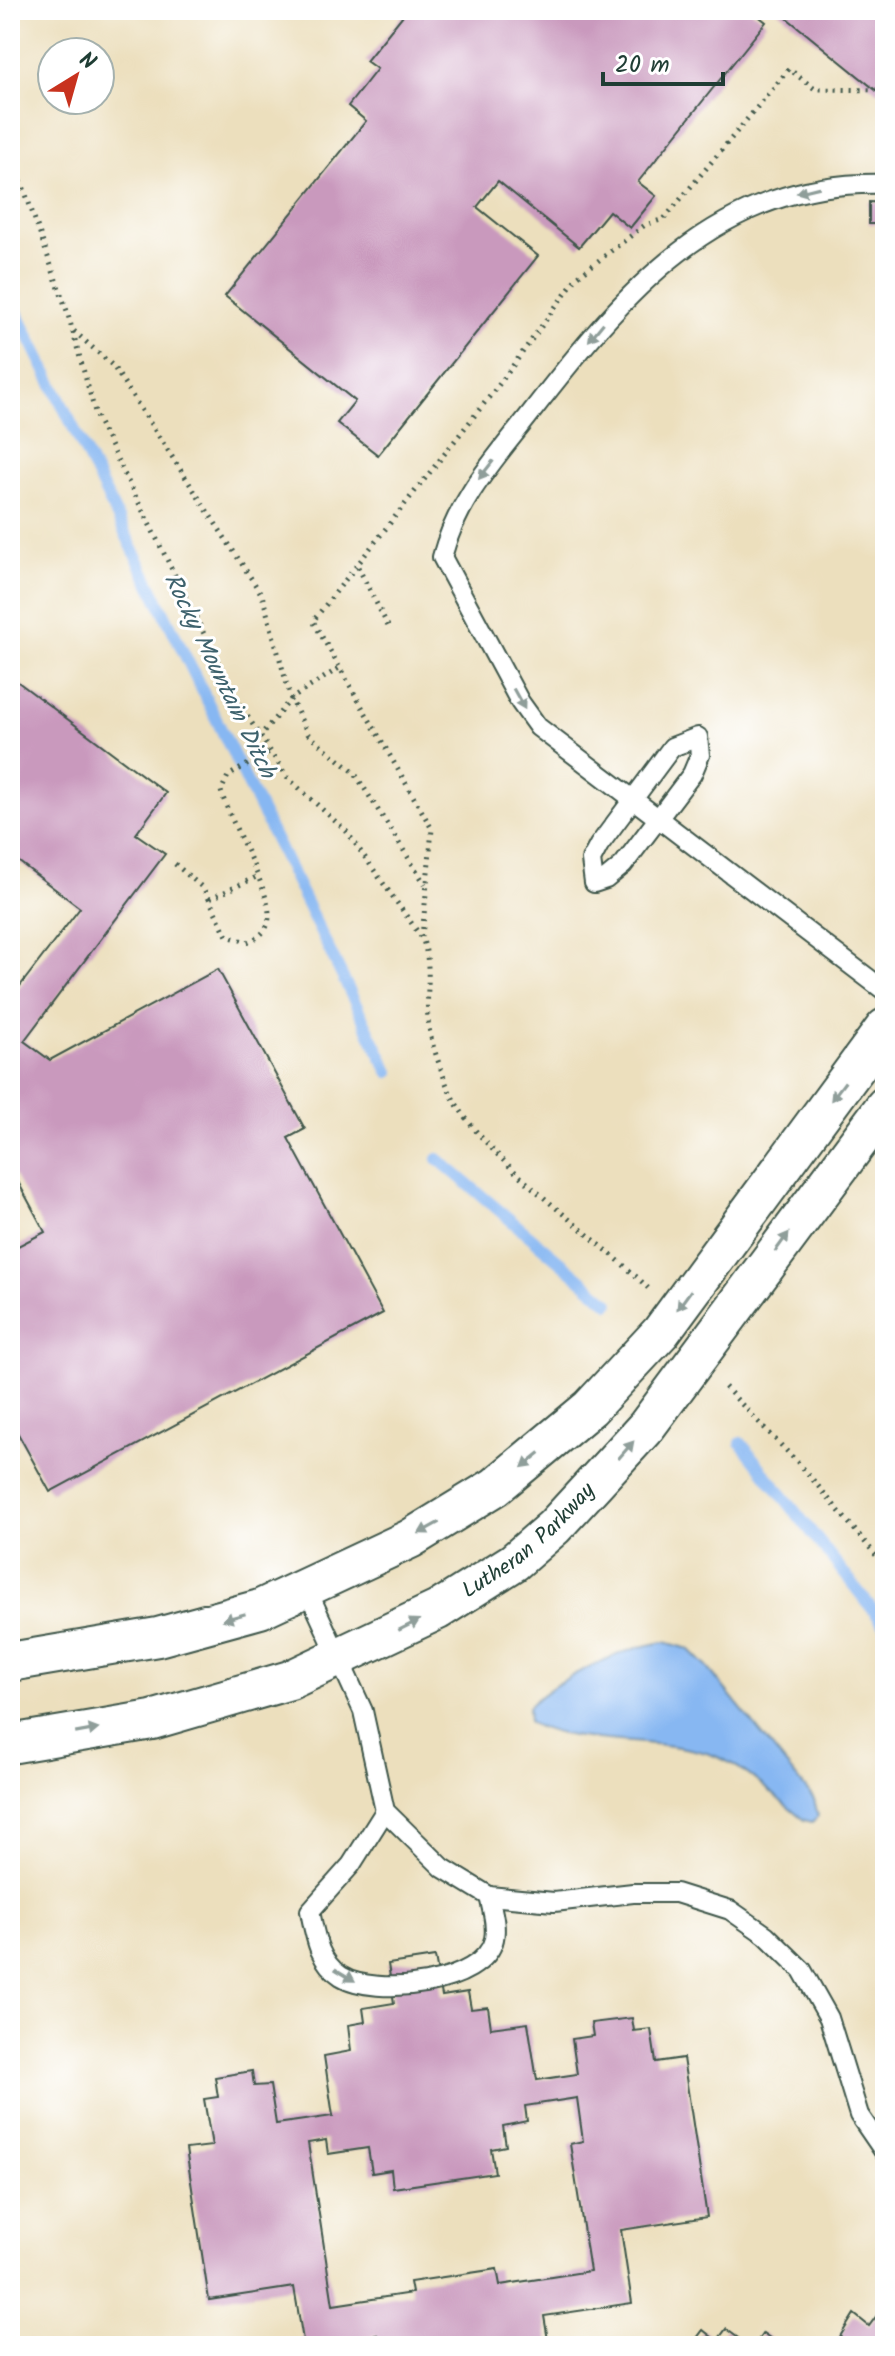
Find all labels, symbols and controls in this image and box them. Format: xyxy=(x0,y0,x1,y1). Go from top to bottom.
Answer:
north arrow xyxy=(36,36,116,116)
scale bar xyxy=(603,36,723,86)
text: N xyxy=(70,44,103,80)
text: 20 m xyxy=(615,46,670,85)
one-way arrow xyxy=(795,184,820,196)
one-way arrow xyxy=(588,322,605,342)
one-way arrow xyxy=(479,460,495,480)
water label: Rocky Mountain Ditch xyxy=(152,567,287,787)
one-way arrow xyxy=(512,688,526,711)
one-way arrow xyxy=(831,1081,847,1101)
one-way arrow xyxy=(774,1232,790,1252)
one-way arrow xyxy=(677,1290,693,1311)
one-way arrow xyxy=(617,1440,634,1460)
one-way arrow xyxy=(521,1451,541,1468)
street label: Lutheran Parkway xyxy=(455,1474,604,1608)
one-way arrow xyxy=(418,1521,440,1535)
one-way arrow xyxy=(222,1611,246,1624)
one-way arrow xyxy=(398,1618,421,1631)
one-way arrow xyxy=(75,1724,100,1737)
one-way arrow xyxy=(334,1967,357,1982)

